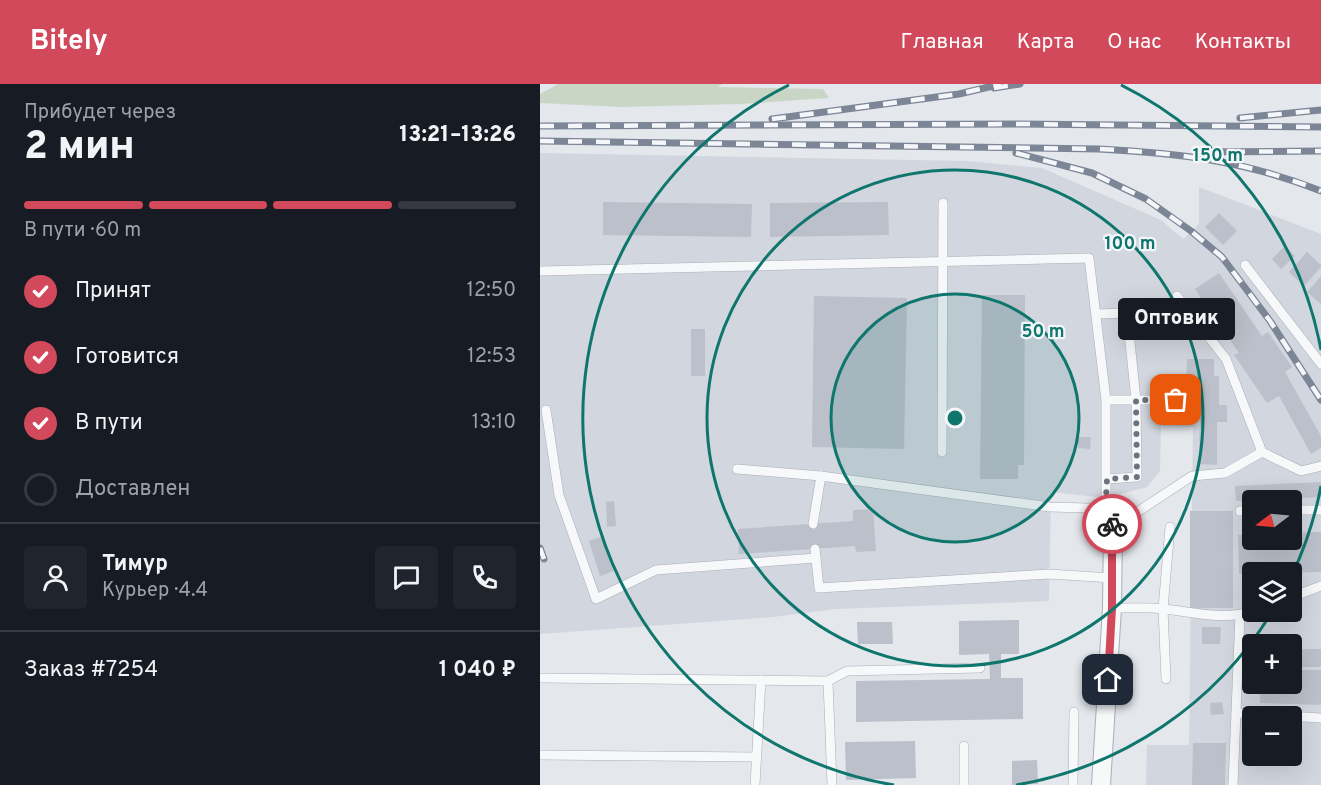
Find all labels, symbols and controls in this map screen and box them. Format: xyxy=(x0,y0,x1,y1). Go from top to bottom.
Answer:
text: Bitely xyxy=(30,24,108,60)
text: Главная xyxy=(900,29,984,56)
text: Карта xyxy=(1017,29,1074,56)
text: О нас xyxy=(1107,29,1162,56)
text: Контакты xyxy=(1195,29,1291,56)
text: Прибудет через xyxy=(24,100,176,126)
text: 13:21–13:26 xyxy=(399,122,516,149)
text: 2 мин xyxy=(24,124,135,173)
text: 150 m xyxy=(1193,145,1243,168)
text: В пути · 60 m xyxy=(24,218,141,244)
text: 100 m xyxy=(1104,233,1156,256)
icon: check xyxy=(24,275,57,308)
text: Принят xyxy=(75,278,151,305)
text: 12:50 xyxy=(467,278,516,304)
callout: Оптовик xyxy=(1118,298,1234,340)
text: Оптовик xyxy=(1134,306,1219,332)
text: 50 m xyxy=(1021,321,1065,344)
icon: check xyxy=(24,341,57,374)
text: Готовится xyxy=(75,344,179,371)
text: 12:53 xyxy=(467,344,516,370)
pin xyxy=(1150,374,1201,425)
icon: bag xyxy=(1159,383,1192,416)
icon: check xyxy=(24,407,57,440)
centre of rings xyxy=(945,408,965,428)
text: В пути xyxy=(75,410,143,437)
text: 13:10 xyxy=(472,410,516,436)
text: Доставлен xyxy=(75,476,190,503)
north arrow xyxy=(1242,490,1302,550)
map controls xyxy=(1242,490,1302,766)
courier xyxy=(1082,494,1142,554)
icon: bike xyxy=(1096,508,1129,541)
button: person xyxy=(24,546,87,609)
button: chat xyxy=(375,546,438,609)
button: phone xyxy=(453,546,516,609)
text: Тимур xyxy=(102,551,168,578)
button: layers xyxy=(1242,562,1302,622)
text: Курьер · 4.4 xyxy=(102,578,208,604)
button: + xyxy=(1242,634,1302,694)
pin xyxy=(1082,654,1133,705)
text: Заказ #7254 xyxy=(24,657,158,684)
text: 1 040 ₽ xyxy=(439,657,516,684)
icon: home xyxy=(1091,663,1124,696)
button: − xyxy=(1242,706,1302,766)

